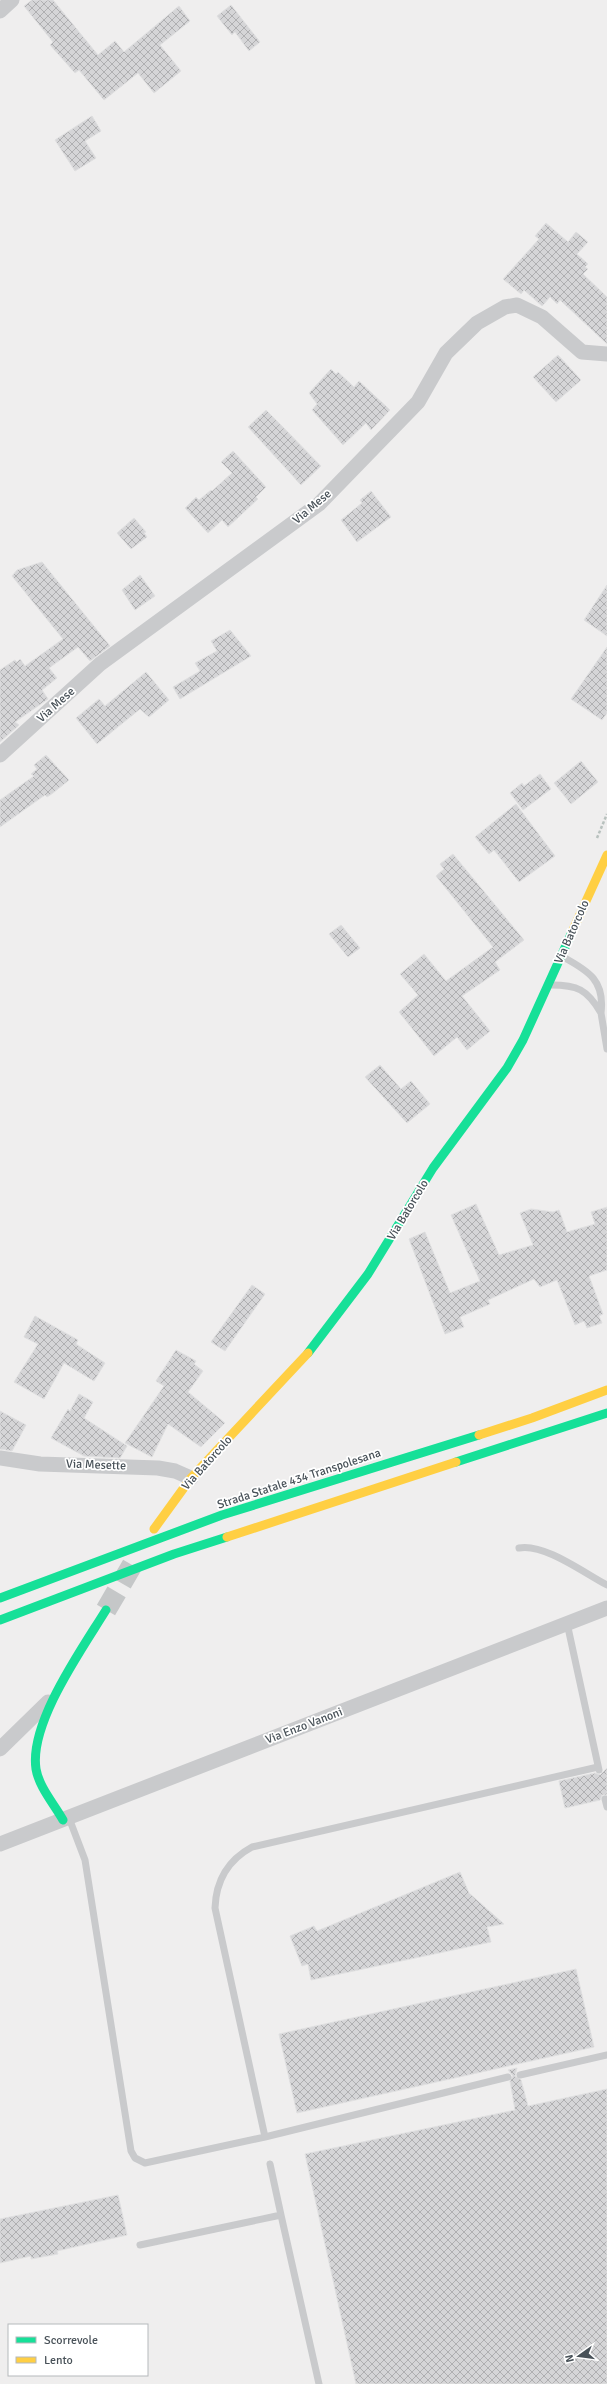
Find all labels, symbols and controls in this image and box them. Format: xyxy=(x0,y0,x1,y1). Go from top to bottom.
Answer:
street label: Via Mese xyxy=(290,487,334,527)
street label: Via Mese xyxy=(34,684,78,726)
street label: Via Batorcolo xyxy=(551,898,593,966)
street label: Via Batorcolo xyxy=(384,1177,432,1243)
street label: Via Batorcolo xyxy=(179,1433,235,1493)
street label: Strada Statale 434 Transpolesana xyxy=(215,1445,383,1513)
street label: Via Mesette xyxy=(66,1456,126,1474)
street label: Via Enzo Vanoni xyxy=(263,1704,345,1748)
legend xyxy=(8,2324,148,2376)
text: Scorrevole xyxy=(44,2333,98,2348)
north arrow xyxy=(559,2336,599,2376)
text: Lento xyxy=(44,2353,73,2368)
text: N xyxy=(563,2353,577,2364)

